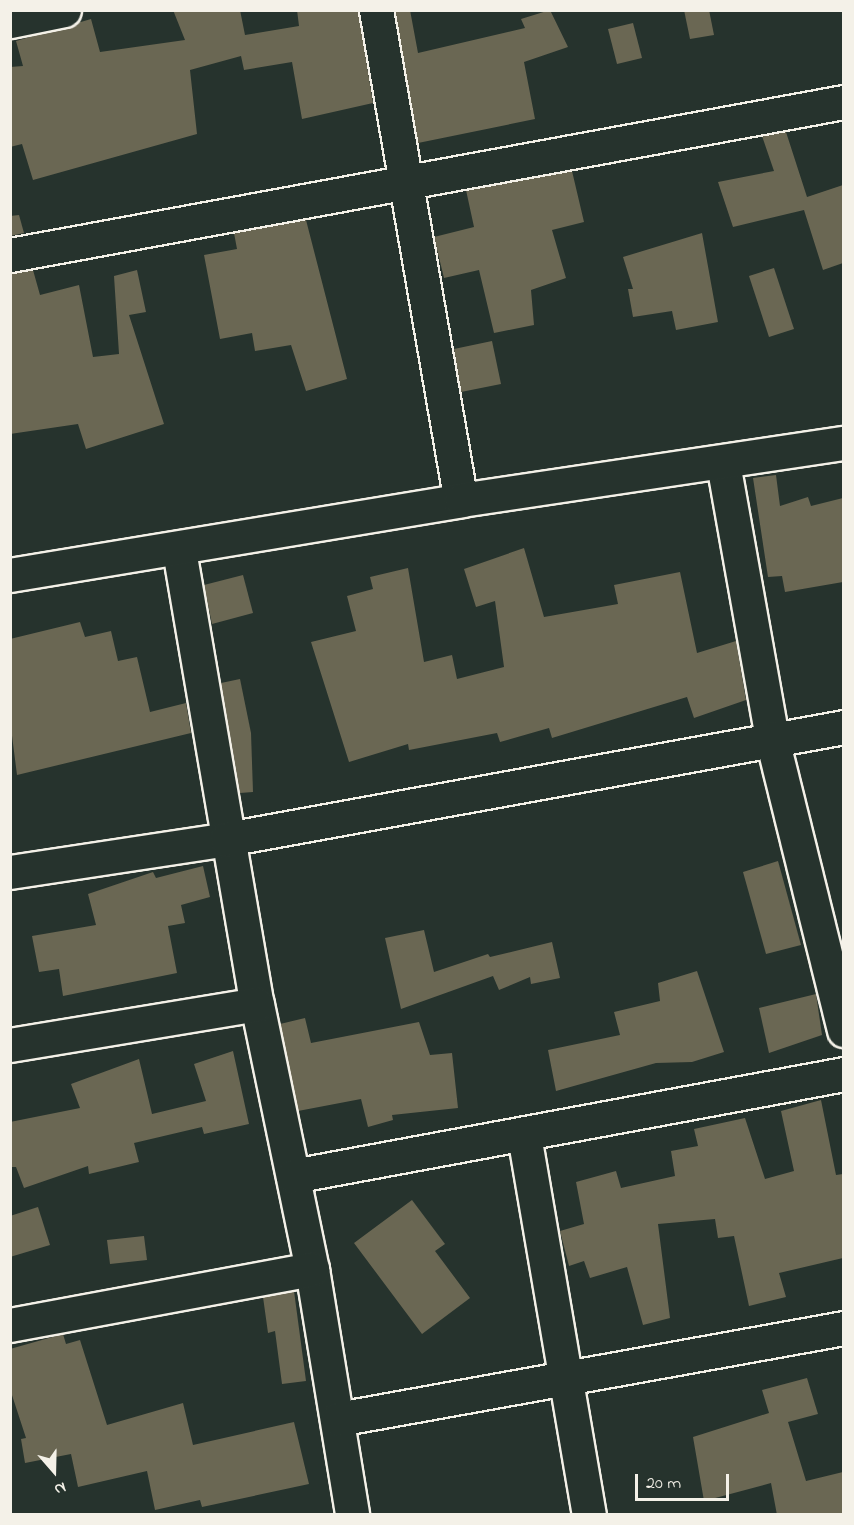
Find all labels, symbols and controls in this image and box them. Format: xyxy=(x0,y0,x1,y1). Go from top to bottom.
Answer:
north arrow xyxy=(24,1441,84,1501)
scale bar xyxy=(638,1462,732,1500)
text: 20 m xyxy=(646,1471,681,1497)
text: N xyxy=(51,1475,69,1501)

